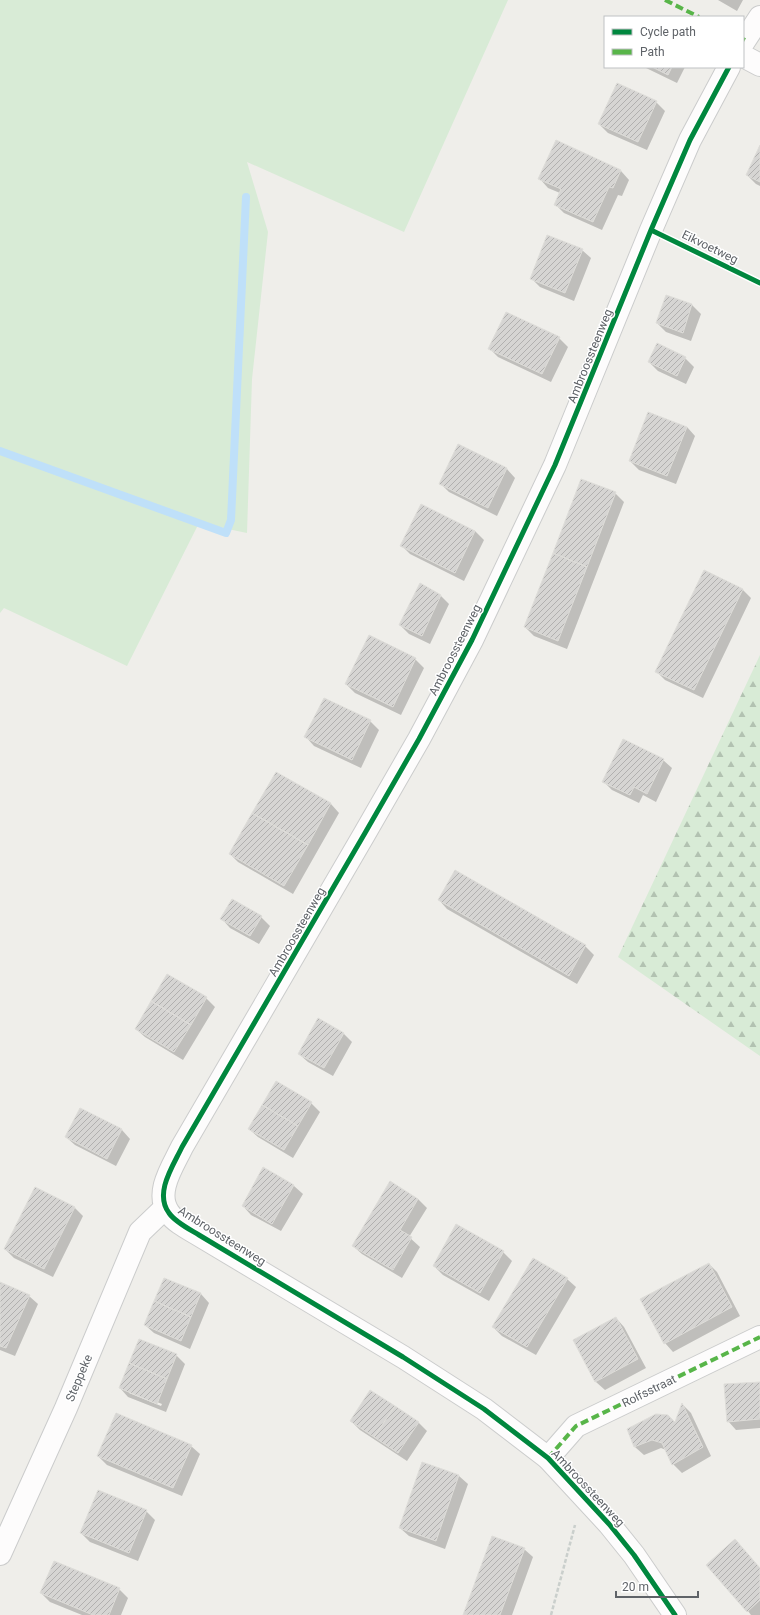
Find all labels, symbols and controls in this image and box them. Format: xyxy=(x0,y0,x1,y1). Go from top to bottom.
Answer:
legend xyxy=(604,16,744,68)
text: Cycle path xyxy=(640,25,696,39)
text: Path xyxy=(640,45,665,59)
street label: Eikvoetweg xyxy=(680,227,740,267)
street label: Ambroossteenweg xyxy=(565,307,615,405)
street label: Ambroossteenweg xyxy=(426,602,484,698)
street label: Ambroossteenweg xyxy=(266,885,328,979)
street label: Ambroossteenweg xyxy=(176,1203,268,1269)
street label: Steppeke xyxy=(63,1352,95,1404)
street label: Rolfsstraat xyxy=(620,1372,678,1410)
street label: Ambroossteenweg xyxy=(549,1446,627,1530)
scale bar xyxy=(616,1573,698,1599)
text: 20 m xyxy=(622,1580,649,1594)

